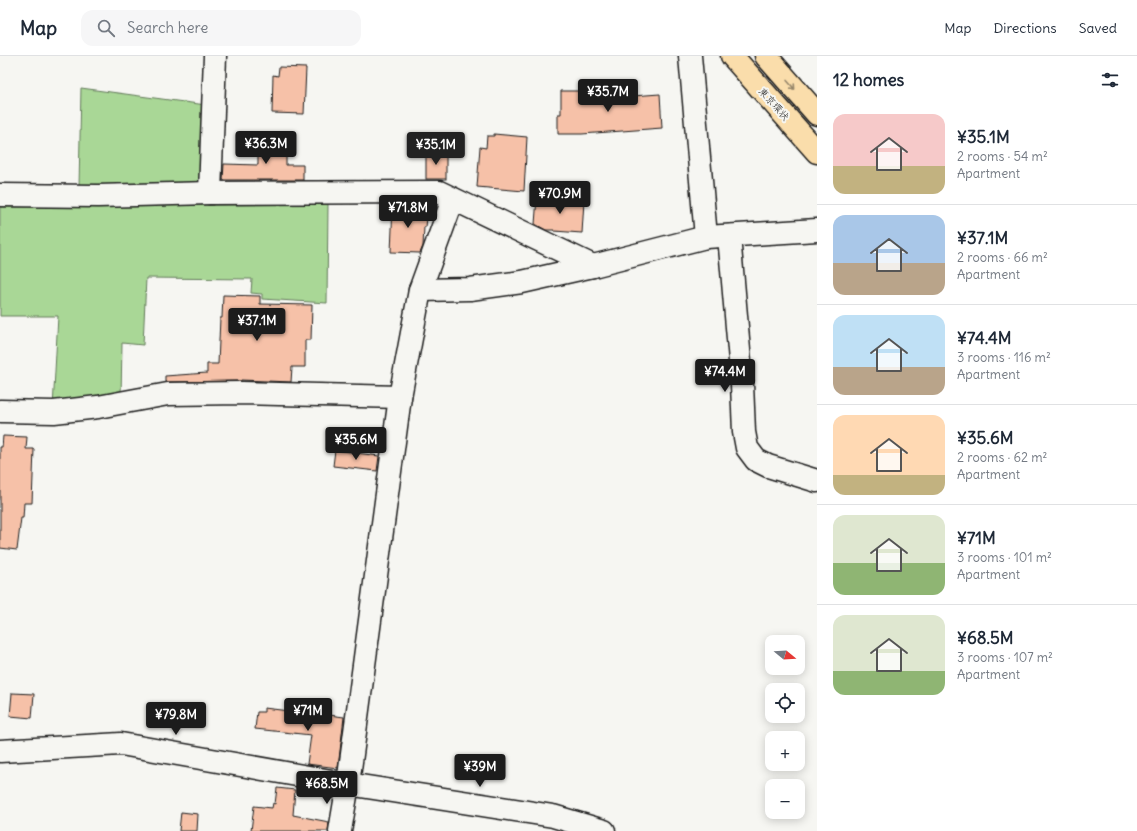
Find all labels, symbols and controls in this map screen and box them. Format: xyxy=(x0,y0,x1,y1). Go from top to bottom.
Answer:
search box xyxy=(81,10,361,46)
text: Map xyxy=(20,16,57,40)
icon: search xyxy=(95,17,117,39)
text: Search here xyxy=(127,18,208,37)
text: Map xyxy=(944,19,971,37)
text: Directions xyxy=(993,19,1057,37)
text: Saved xyxy=(1079,19,1117,37)
text: 12 homes xyxy=(833,69,904,91)
icon: filters xyxy=(1099,69,1121,91)
pin: ¥35.7M xyxy=(575,79,641,113)
one-way arrow xyxy=(787,80,796,91)
text: ¥35.7M xyxy=(587,83,629,100)
street label: 東京環状 xyxy=(756,85,792,123)
text: ¥35.1M xyxy=(957,126,1010,148)
icon: home xyxy=(865,130,913,178)
pin: ¥36.3M xyxy=(233,131,299,165)
pin: ¥35.1M xyxy=(403,132,469,166)
text: ¥36.3M xyxy=(244,135,288,152)
text: ¥35.1M xyxy=(416,136,456,153)
text: 2 rooms · 54 m² xyxy=(957,148,1048,165)
text: Apartment xyxy=(957,165,1020,182)
pin: ¥70.9M xyxy=(527,181,593,215)
text: ¥70.9M xyxy=(538,185,582,202)
pin: ¥71.8M xyxy=(375,195,441,229)
text: ¥71.8M xyxy=(388,199,428,216)
text: ¥37.1M xyxy=(957,227,1008,249)
icon: home xyxy=(865,231,913,279)
text: 2 rooms · 66 m² xyxy=(957,249,1048,266)
text: Apartment xyxy=(957,266,1020,283)
pin: ¥37.1M xyxy=(224,308,290,342)
text: ¥37.1M xyxy=(237,312,277,329)
text: ¥74.4M xyxy=(957,327,1012,349)
icon: home xyxy=(865,331,913,379)
text: 3 rooms · 116 m² xyxy=(957,349,1051,366)
pin: ¥74.4M xyxy=(692,359,758,393)
text: ¥74.4M xyxy=(704,363,746,380)
text: Apartment xyxy=(957,366,1020,383)
pin: ¥35.6M xyxy=(323,427,389,461)
text: ¥35.6M xyxy=(957,427,1014,449)
text: ¥35.6M xyxy=(334,431,378,448)
icon: home xyxy=(865,431,913,479)
text: 2 rooms · 62 m² xyxy=(957,449,1047,466)
text: Apartment xyxy=(957,466,1020,483)
text: ¥71M xyxy=(957,527,996,549)
icon: home xyxy=(865,531,913,579)
text: 3 rooms · 101 m² xyxy=(957,549,1052,566)
text: Apartment xyxy=(957,566,1020,583)
text: ¥68.5M xyxy=(957,627,1014,649)
icon: home xyxy=(865,631,913,679)
north arrow xyxy=(765,635,805,675)
map controls xyxy=(765,635,805,819)
text: 3 rooms · 107 m² xyxy=(957,649,1053,666)
text: Apartment xyxy=(957,666,1020,683)
button: locate xyxy=(765,683,805,723)
pin: ¥71M xyxy=(284,698,332,732)
pin: ¥79.8M xyxy=(143,702,209,736)
text: ¥71M xyxy=(293,702,323,719)
text: ¥79.8M xyxy=(155,706,197,723)
button: + xyxy=(765,731,805,771)
pin: ¥39M xyxy=(456,754,504,788)
text: ¥39M xyxy=(463,758,497,775)
pin: ¥68.5M xyxy=(294,771,360,805)
text: ¥68.5M xyxy=(305,775,349,792)
button: − xyxy=(765,779,805,819)

